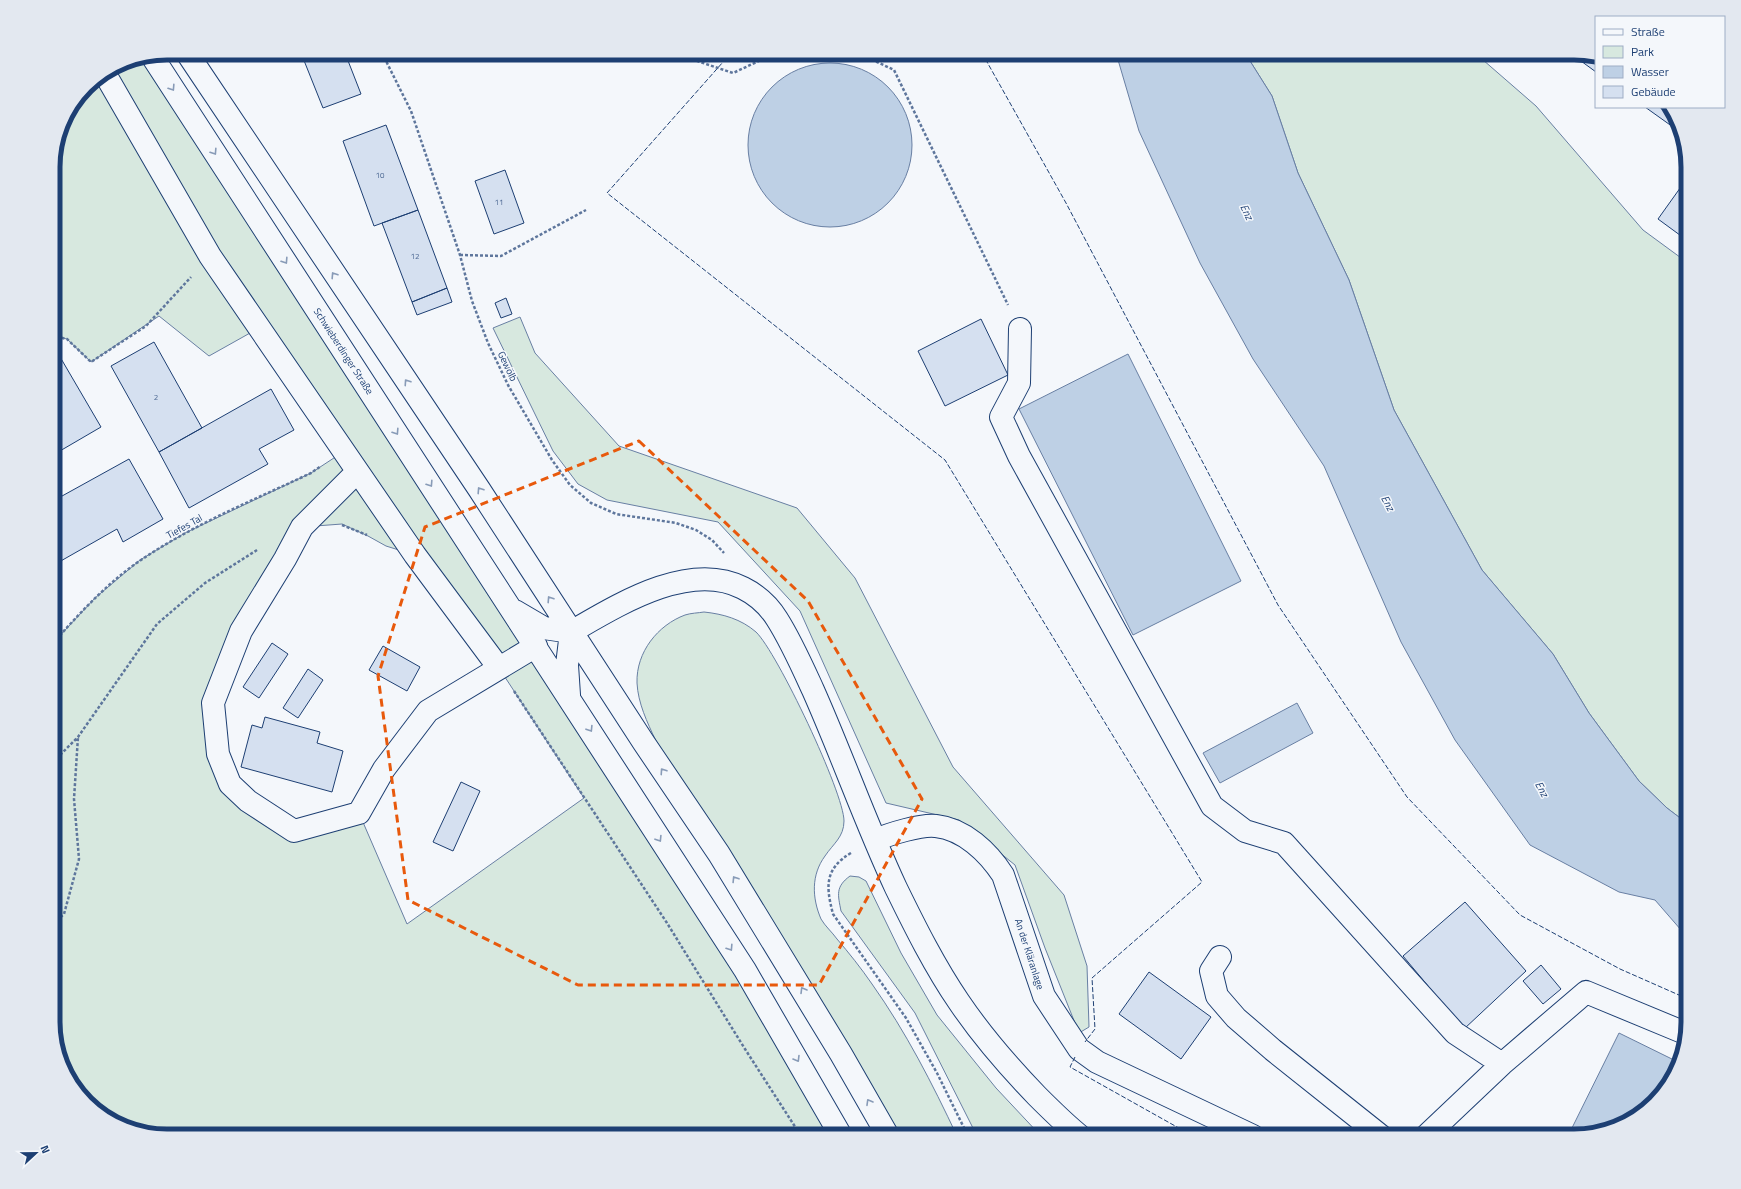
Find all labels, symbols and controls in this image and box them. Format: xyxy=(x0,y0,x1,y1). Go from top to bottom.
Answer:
legend xyxy=(1595,16,1725,108)
text: Straße xyxy=(1631,22,1665,41)
text: Park xyxy=(1631,42,1654,61)
text: Wasser xyxy=(1631,62,1669,81)
text: Gebäude xyxy=(1631,82,1676,101)
one-way arrow xyxy=(168,84,175,91)
one-way arrow xyxy=(209,148,217,155)
house number: 10 xyxy=(376,169,385,181)
house number: 11 xyxy=(495,196,503,208)
water label: Enz xyxy=(1236,202,1258,224)
house number: 12 xyxy=(411,250,419,262)
one-way arrow xyxy=(280,257,288,264)
one-way arrow xyxy=(332,272,339,279)
street label: Schwieberdinger Straße xyxy=(310,305,377,397)
street label: Gewölb xyxy=(494,349,521,384)
one-way arrow xyxy=(405,380,412,387)
house number: 2 xyxy=(154,391,158,403)
one-way arrow xyxy=(391,428,399,435)
one-way arrow xyxy=(425,480,433,487)
one-way arrow xyxy=(477,487,484,494)
water label: Enz xyxy=(1377,492,1399,515)
street label: Tiefes Tal xyxy=(163,510,205,543)
one-way arrow xyxy=(548,597,555,604)
one-way arrow xyxy=(585,725,592,732)
one-way arrow xyxy=(660,768,668,775)
water label: Enz xyxy=(1531,778,1553,801)
one-way arrow xyxy=(654,835,662,842)
one-way arrow xyxy=(732,876,740,883)
street label: An der Kläranlage xyxy=(1011,917,1048,992)
one-way arrow xyxy=(725,944,733,951)
one-way arrow xyxy=(800,987,808,994)
one-way arrow xyxy=(793,1055,800,1062)
one-way arrow xyxy=(866,1099,874,1106)
north arrow xyxy=(16,1133,56,1173)
text: N xyxy=(36,1143,54,1156)

